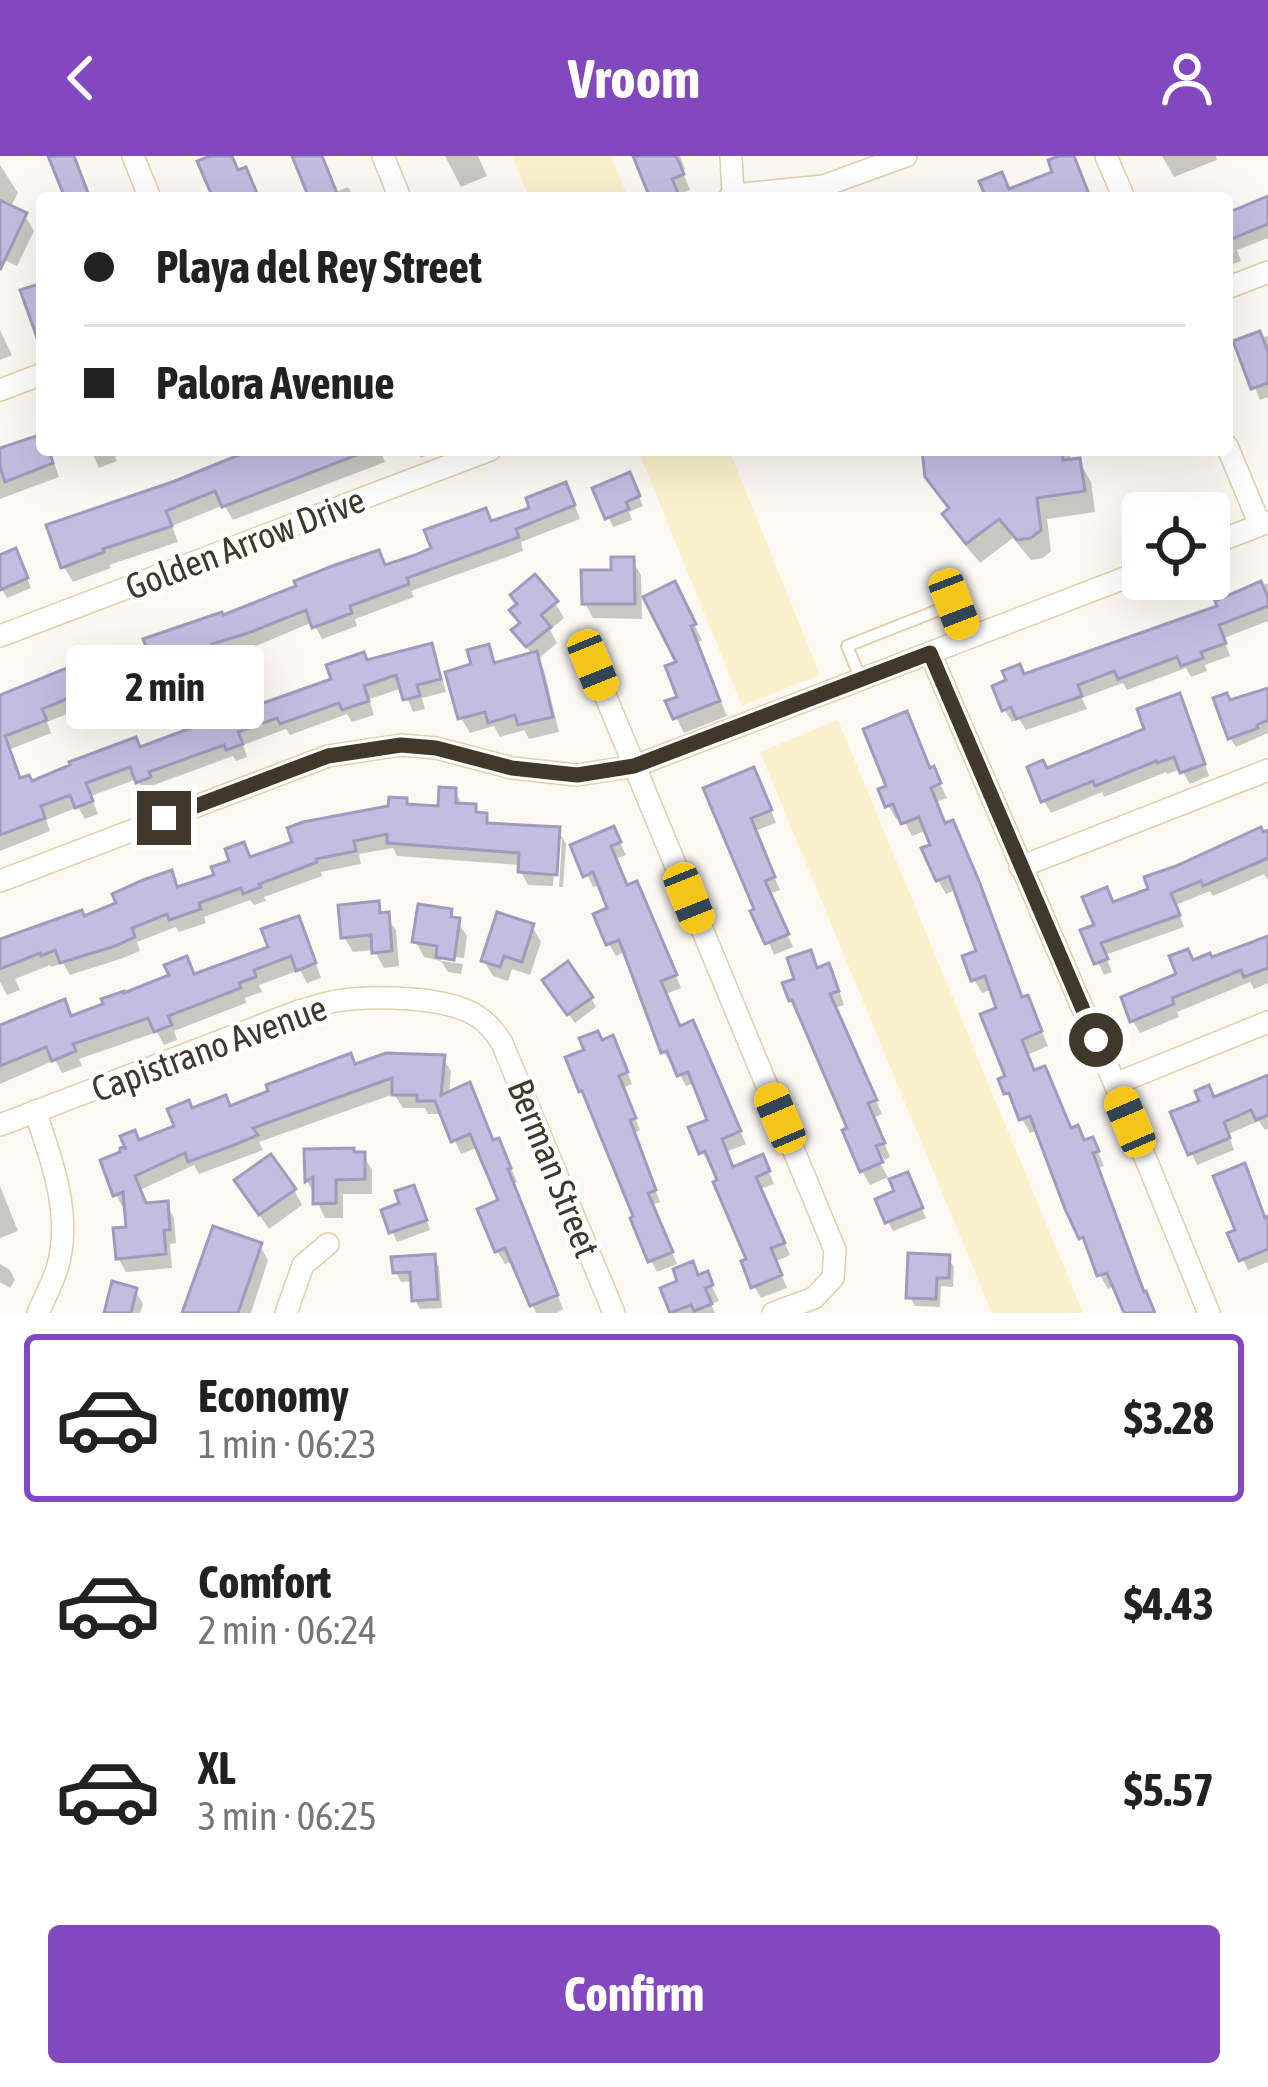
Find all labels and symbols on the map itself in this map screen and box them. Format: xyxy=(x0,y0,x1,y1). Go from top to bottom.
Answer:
street label: Golden Arrow Drive xyxy=(120,478,370,608)
car xyxy=(924,564,984,644)
car xyxy=(563,625,623,705)
callout: 2 min xyxy=(65,644,263,728)
route end xyxy=(137,791,191,845)
car xyxy=(659,858,719,938)
street label: Capistrano Avenue xyxy=(86,986,332,1110)
route start xyxy=(1069,1013,1123,1067)
street label: Berman Street xyxy=(499,1073,609,1263)
car xyxy=(749,1078,811,1158)
car xyxy=(1099,1082,1161,1162)

